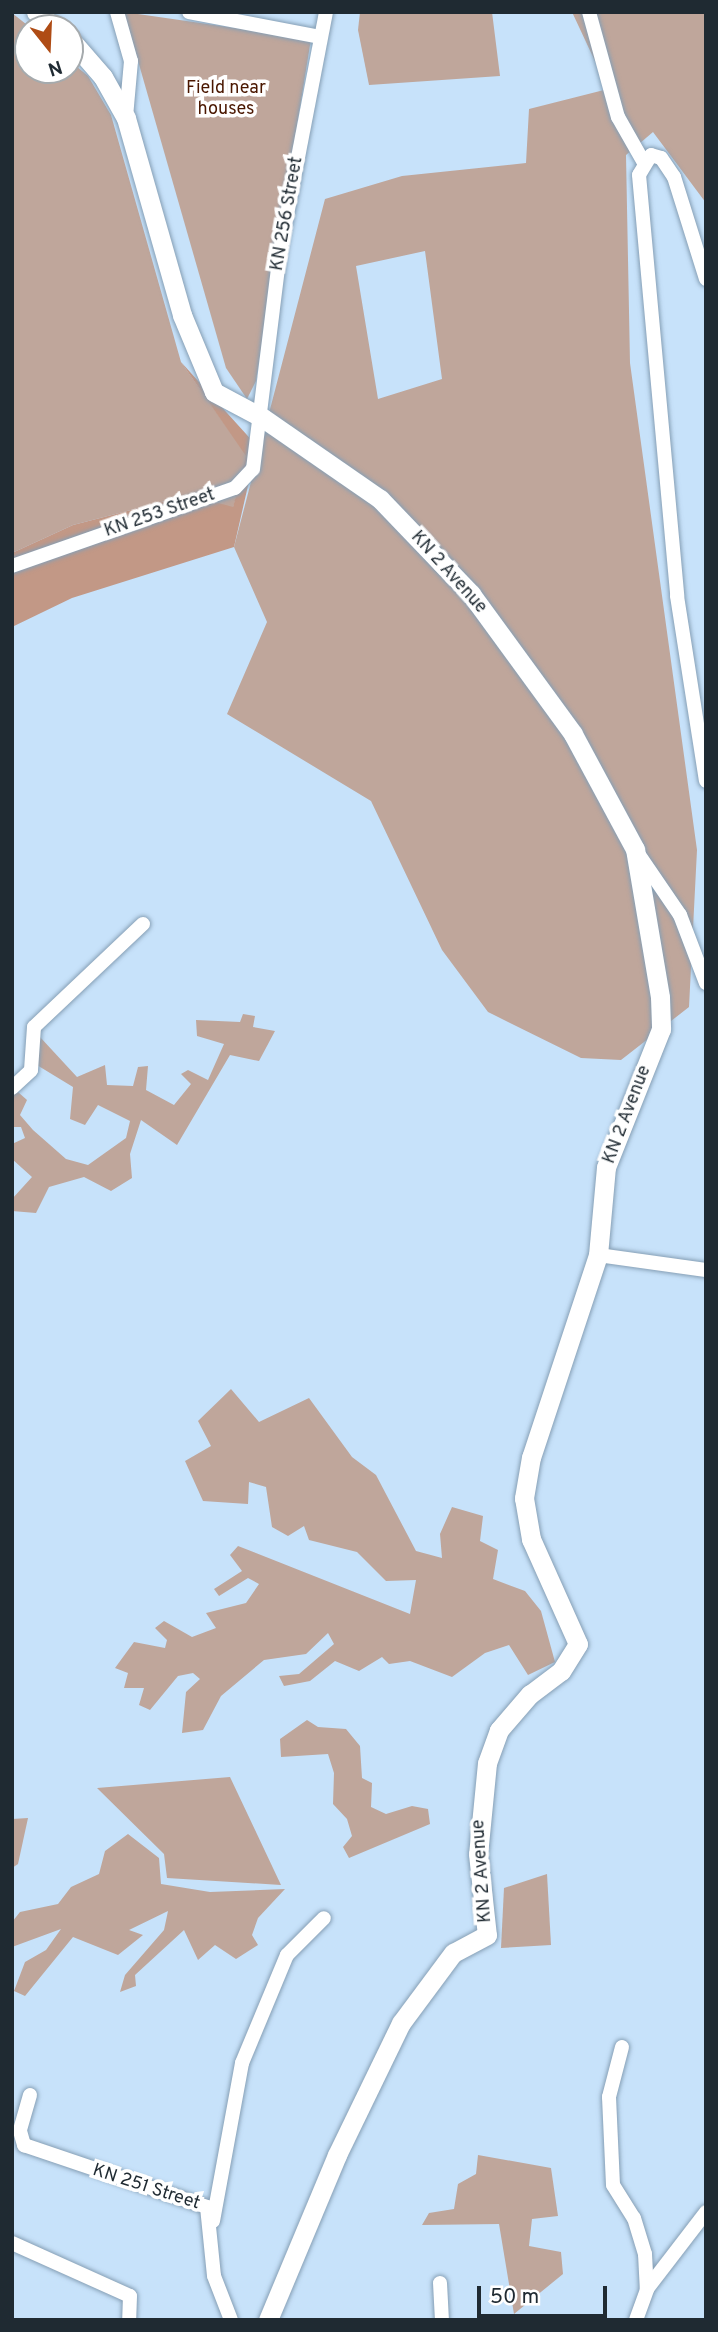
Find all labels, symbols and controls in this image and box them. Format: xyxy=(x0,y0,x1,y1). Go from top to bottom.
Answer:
north arrow xyxy=(14,14,84,84)
text: N xyxy=(45,54,65,81)
park label: Field near houses xyxy=(186,79,266,122)
street label: KN 256 Street xyxy=(267,155,309,273)
street label: KN 253 Street xyxy=(102,485,218,543)
street label: KN 2 Avenue xyxy=(405,527,491,619)
street label: KN 2 Avenue xyxy=(599,1062,657,1168)
street label: KN 2 Avenue xyxy=(469,1818,497,1924)
street label: KN 251 Street xyxy=(90,2160,202,2216)
scale bar xyxy=(480,2272,610,2316)
text: 50 m xyxy=(490,2284,539,2311)

